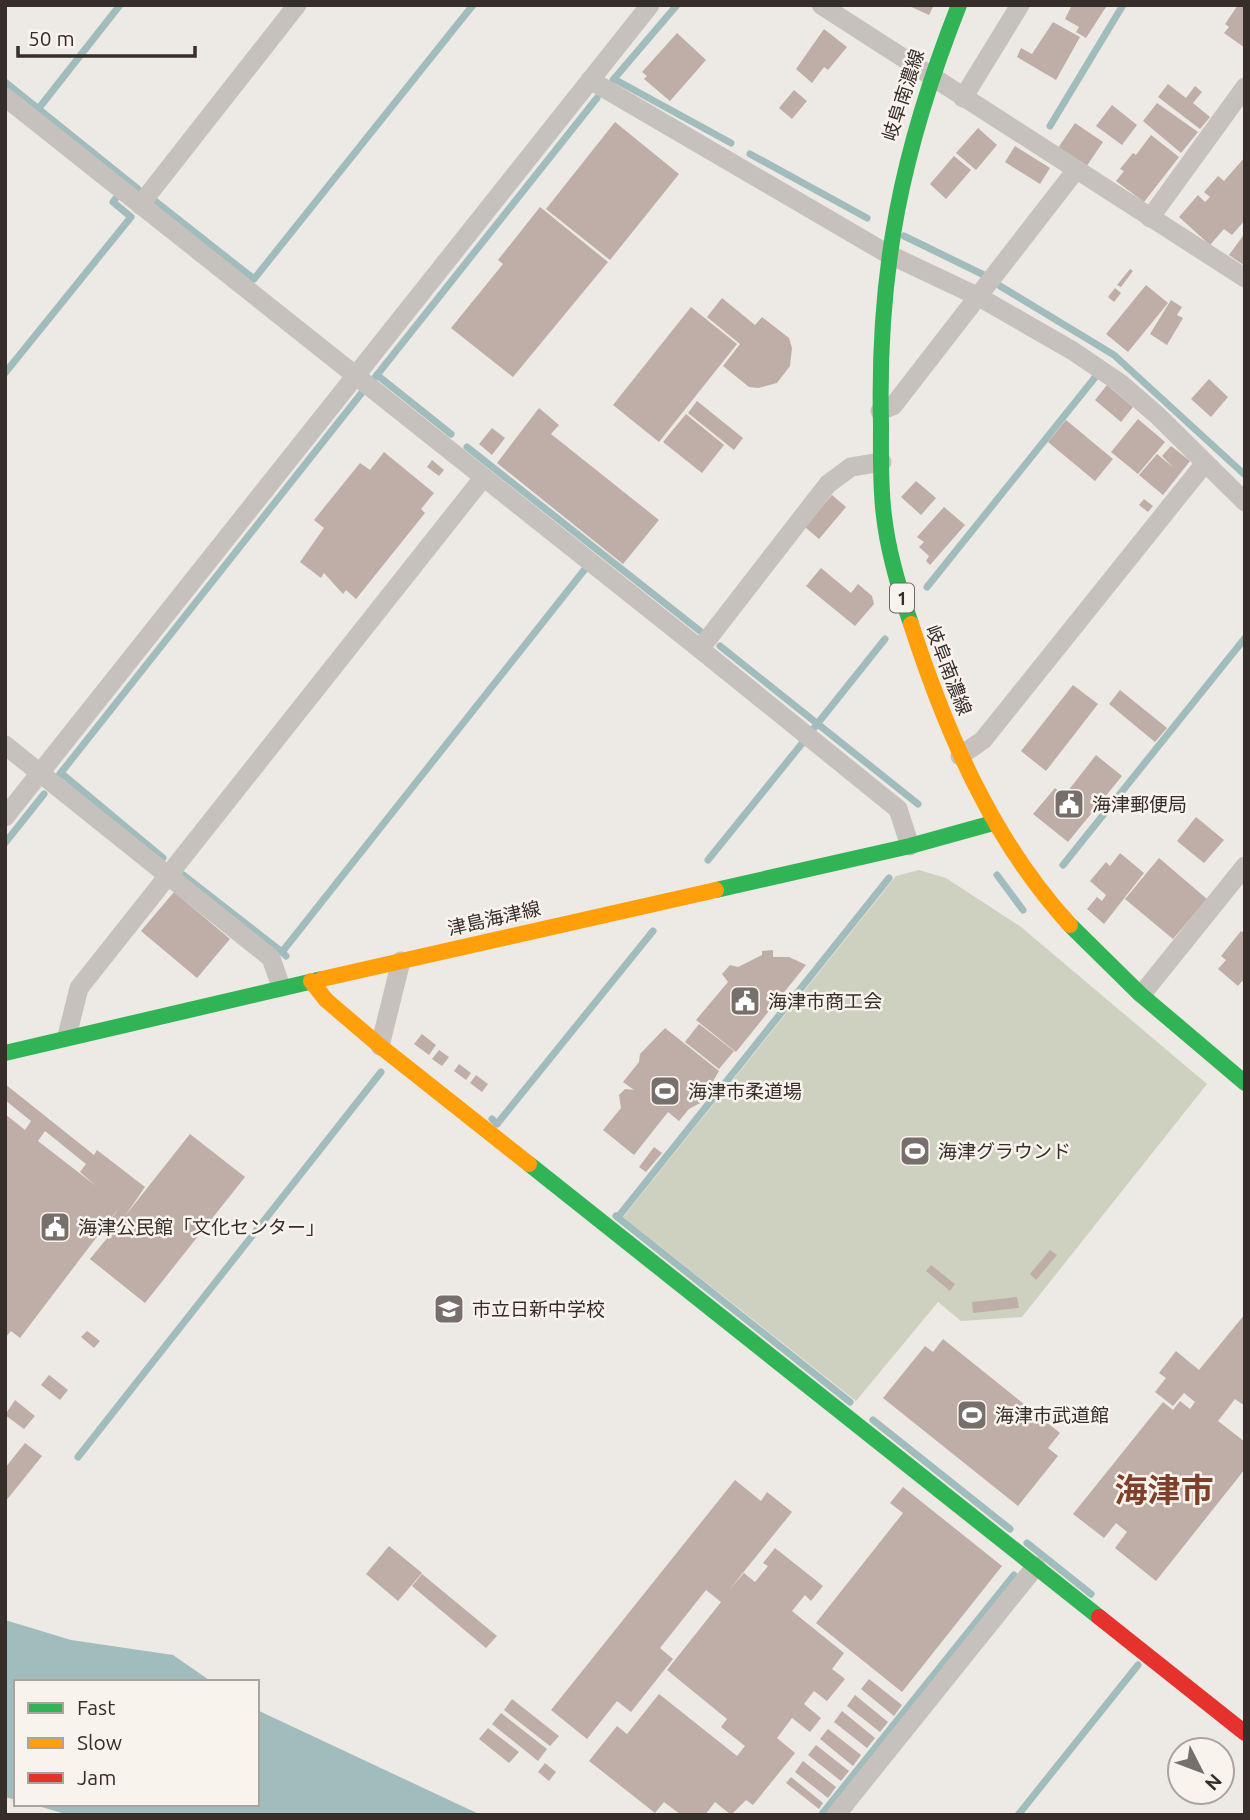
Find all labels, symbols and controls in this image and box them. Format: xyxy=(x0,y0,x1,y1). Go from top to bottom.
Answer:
scale bar xyxy=(18,14,194,58)
text: 50 m xyxy=(28,26,75,50)
street label: 岐阜南濃線 xyxy=(878,46,928,144)
road number: 1 xyxy=(890,584,914,612)
street label: 岐阜南濃線 xyxy=(922,622,976,718)
public building icon: 海津郵便局 xyxy=(1052,787,1086,821)
place label: 海津郵便局 xyxy=(1092,793,1187,815)
street label: 津島海津線 xyxy=(445,897,543,939)
public building icon: 海津市商工会 xyxy=(728,984,762,1018)
place label: 海津市商工会 xyxy=(768,990,882,1012)
sports icon: 海津市柔道場 xyxy=(648,1074,682,1108)
place label: 海津市柔道場 xyxy=(688,1080,802,1102)
sports icon: 海津グラウンド xyxy=(898,1134,932,1168)
place label: 海津グラウンド xyxy=(938,1140,1071,1162)
public building icon: 海津公民館「文化センター」 xyxy=(38,1210,72,1244)
place label: 海津公民館「文化センター」 xyxy=(78,1216,325,1238)
school or university icon: 市立日新中学校 xyxy=(432,1292,466,1326)
place label: 市立日新中学校 xyxy=(472,1298,605,1320)
sports icon: 海津市武道館 xyxy=(955,1398,989,1432)
place label: 海津市武道館 xyxy=(995,1404,1109,1426)
district label: 海津市 xyxy=(1115,1471,1214,1508)
legend xyxy=(14,1680,259,1806)
text: Fast xyxy=(77,1695,115,1719)
text: Slow xyxy=(77,1730,122,1754)
north arrow xyxy=(1166,1736,1236,1806)
text: Jam xyxy=(77,1765,116,1789)
text: N xyxy=(1201,1770,1227,1795)

